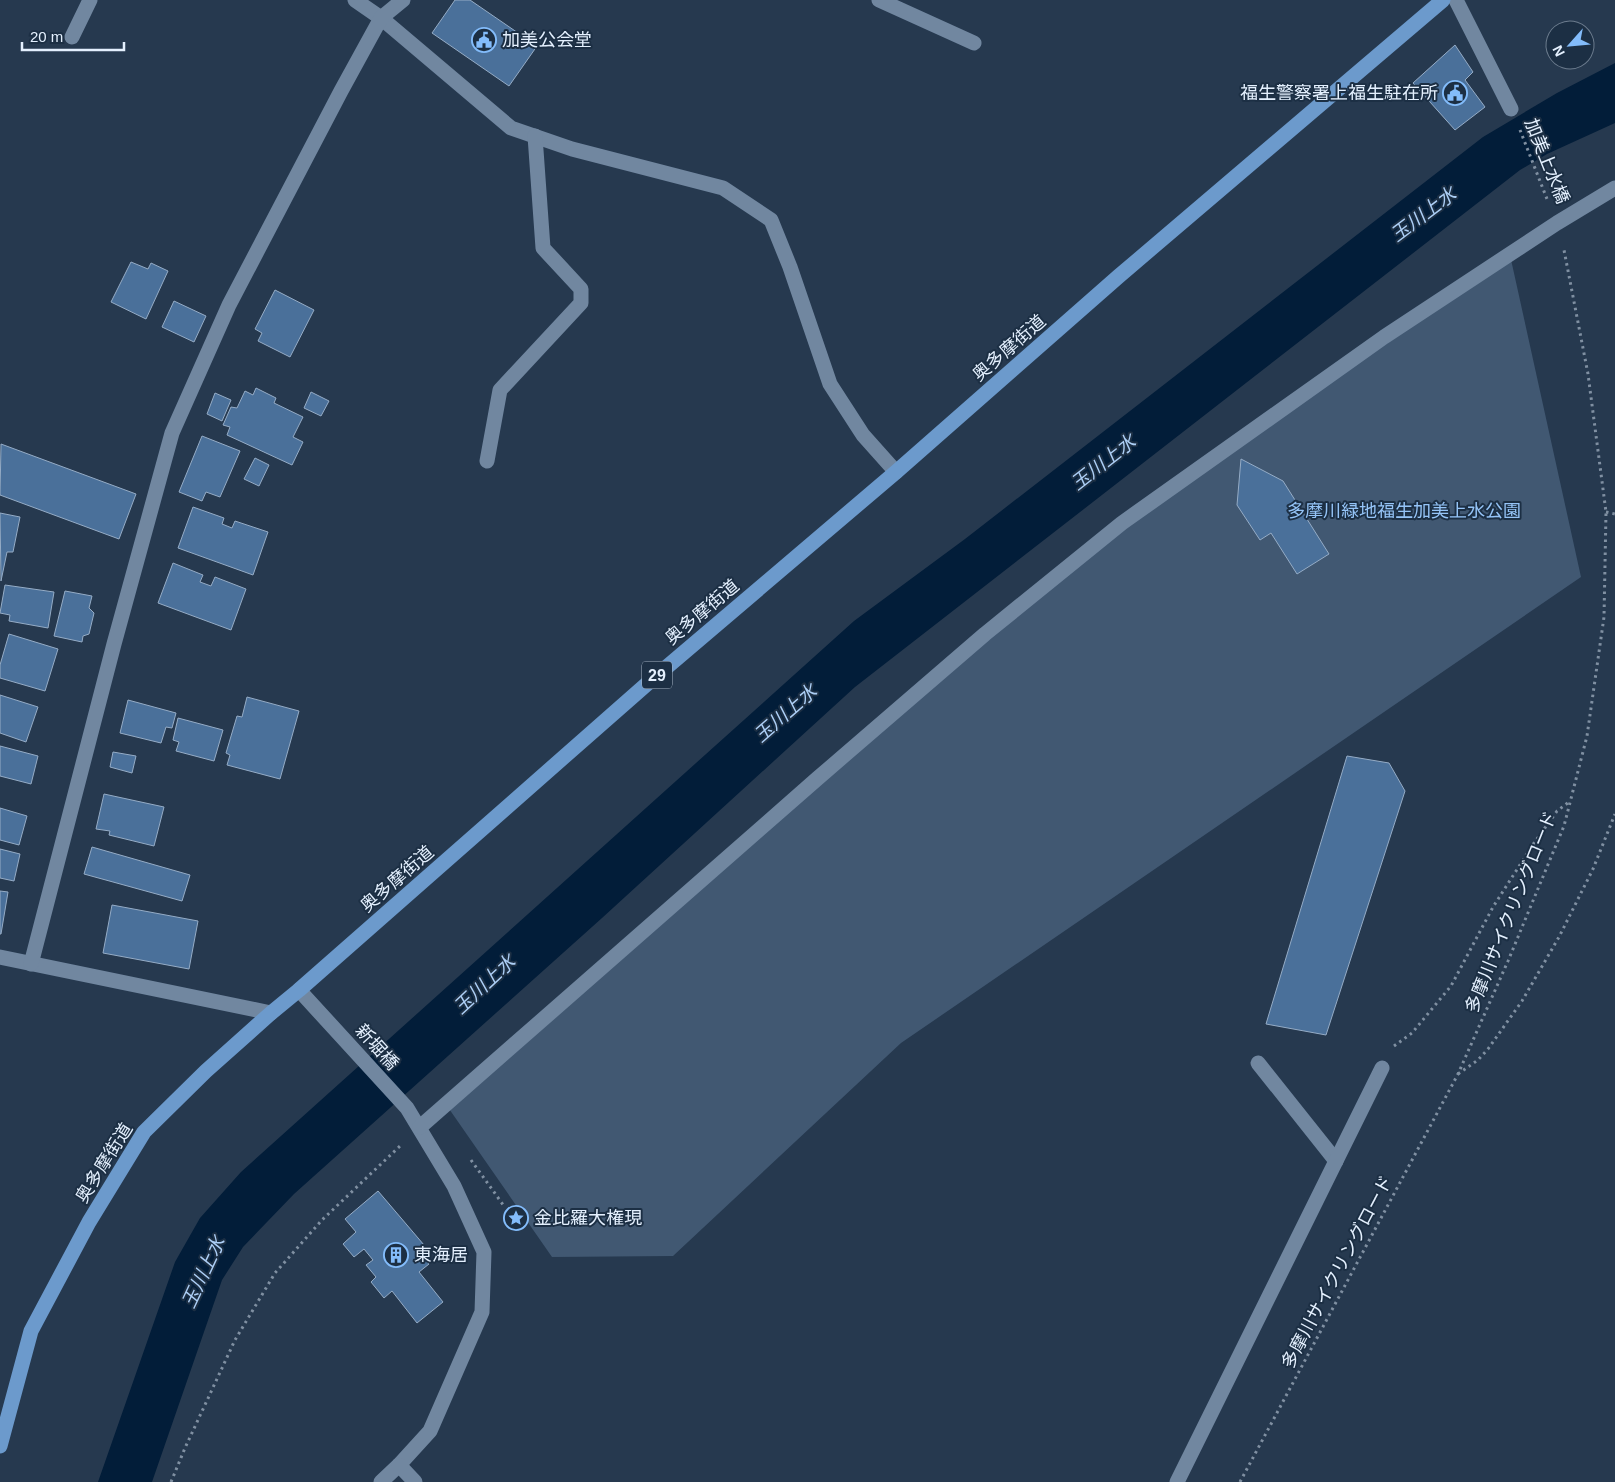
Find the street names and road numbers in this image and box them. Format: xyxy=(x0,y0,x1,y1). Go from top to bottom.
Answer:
street label: 加美上水橋 xyxy=(1521,116,1573,206)
street label: 奥多摩街道 xyxy=(968,311,1050,385)
street label: 奥多摩街道 xyxy=(661,575,743,649)
road number: 29 xyxy=(642,662,672,688)
street label: 多摩川サイクリングロード xyxy=(1461,808,1561,1016)
street label: 奥多摩街道 xyxy=(356,842,438,916)
street label: 新堀橋 xyxy=(352,1020,402,1074)
street label: 奥多摩街道 xyxy=(72,1120,136,1206)
street label: 多摩川サイクリングロード xyxy=(1278,1172,1396,1372)

